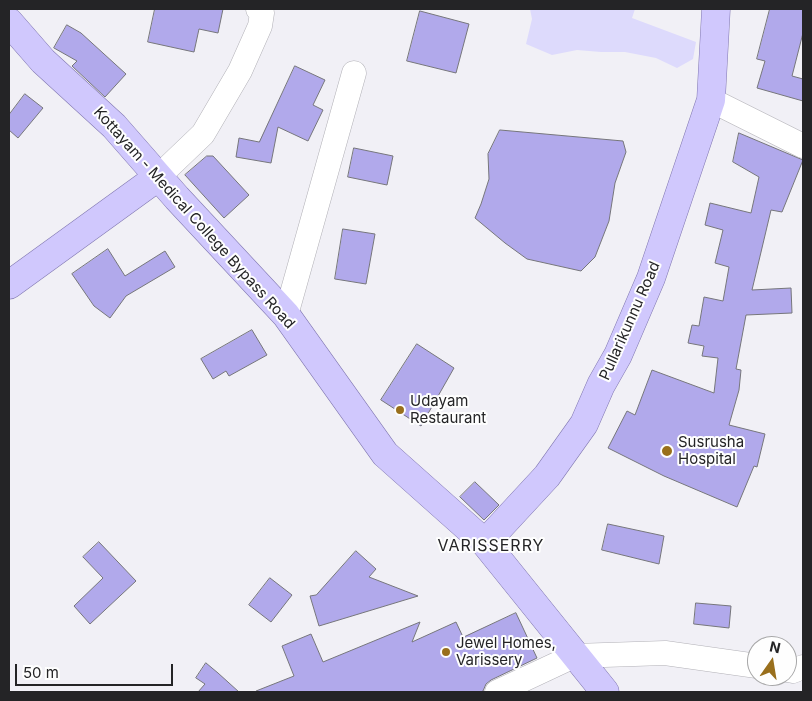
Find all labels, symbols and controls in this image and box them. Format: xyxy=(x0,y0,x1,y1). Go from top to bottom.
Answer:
street label: Kottayam - Medical College Bypass Road xyxy=(90,104,298,332)
street label: Pullarikunnu Road xyxy=(596,259,664,383)
place label: Udayam Restaurant xyxy=(410,392,486,427)
marker: Udayam Restaurant xyxy=(394,404,406,416)
place label: Susrusha Hospital xyxy=(678,433,744,468)
marker: Susrusha Hospital xyxy=(660,444,674,458)
district label: VARISSERRY xyxy=(436,536,546,556)
place label: Jewel Homes, Varissery xyxy=(456,634,556,669)
north arrow xyxy=(747,636,797,686)
text: N xyxy=(768,637,782,656)
marker: Jewel Homes, Varissery xyxy=(440,646,452,658)
scale bar xyxy=(18,654,175,686)
text: 50 m xyxy=(23,663,59,682)

